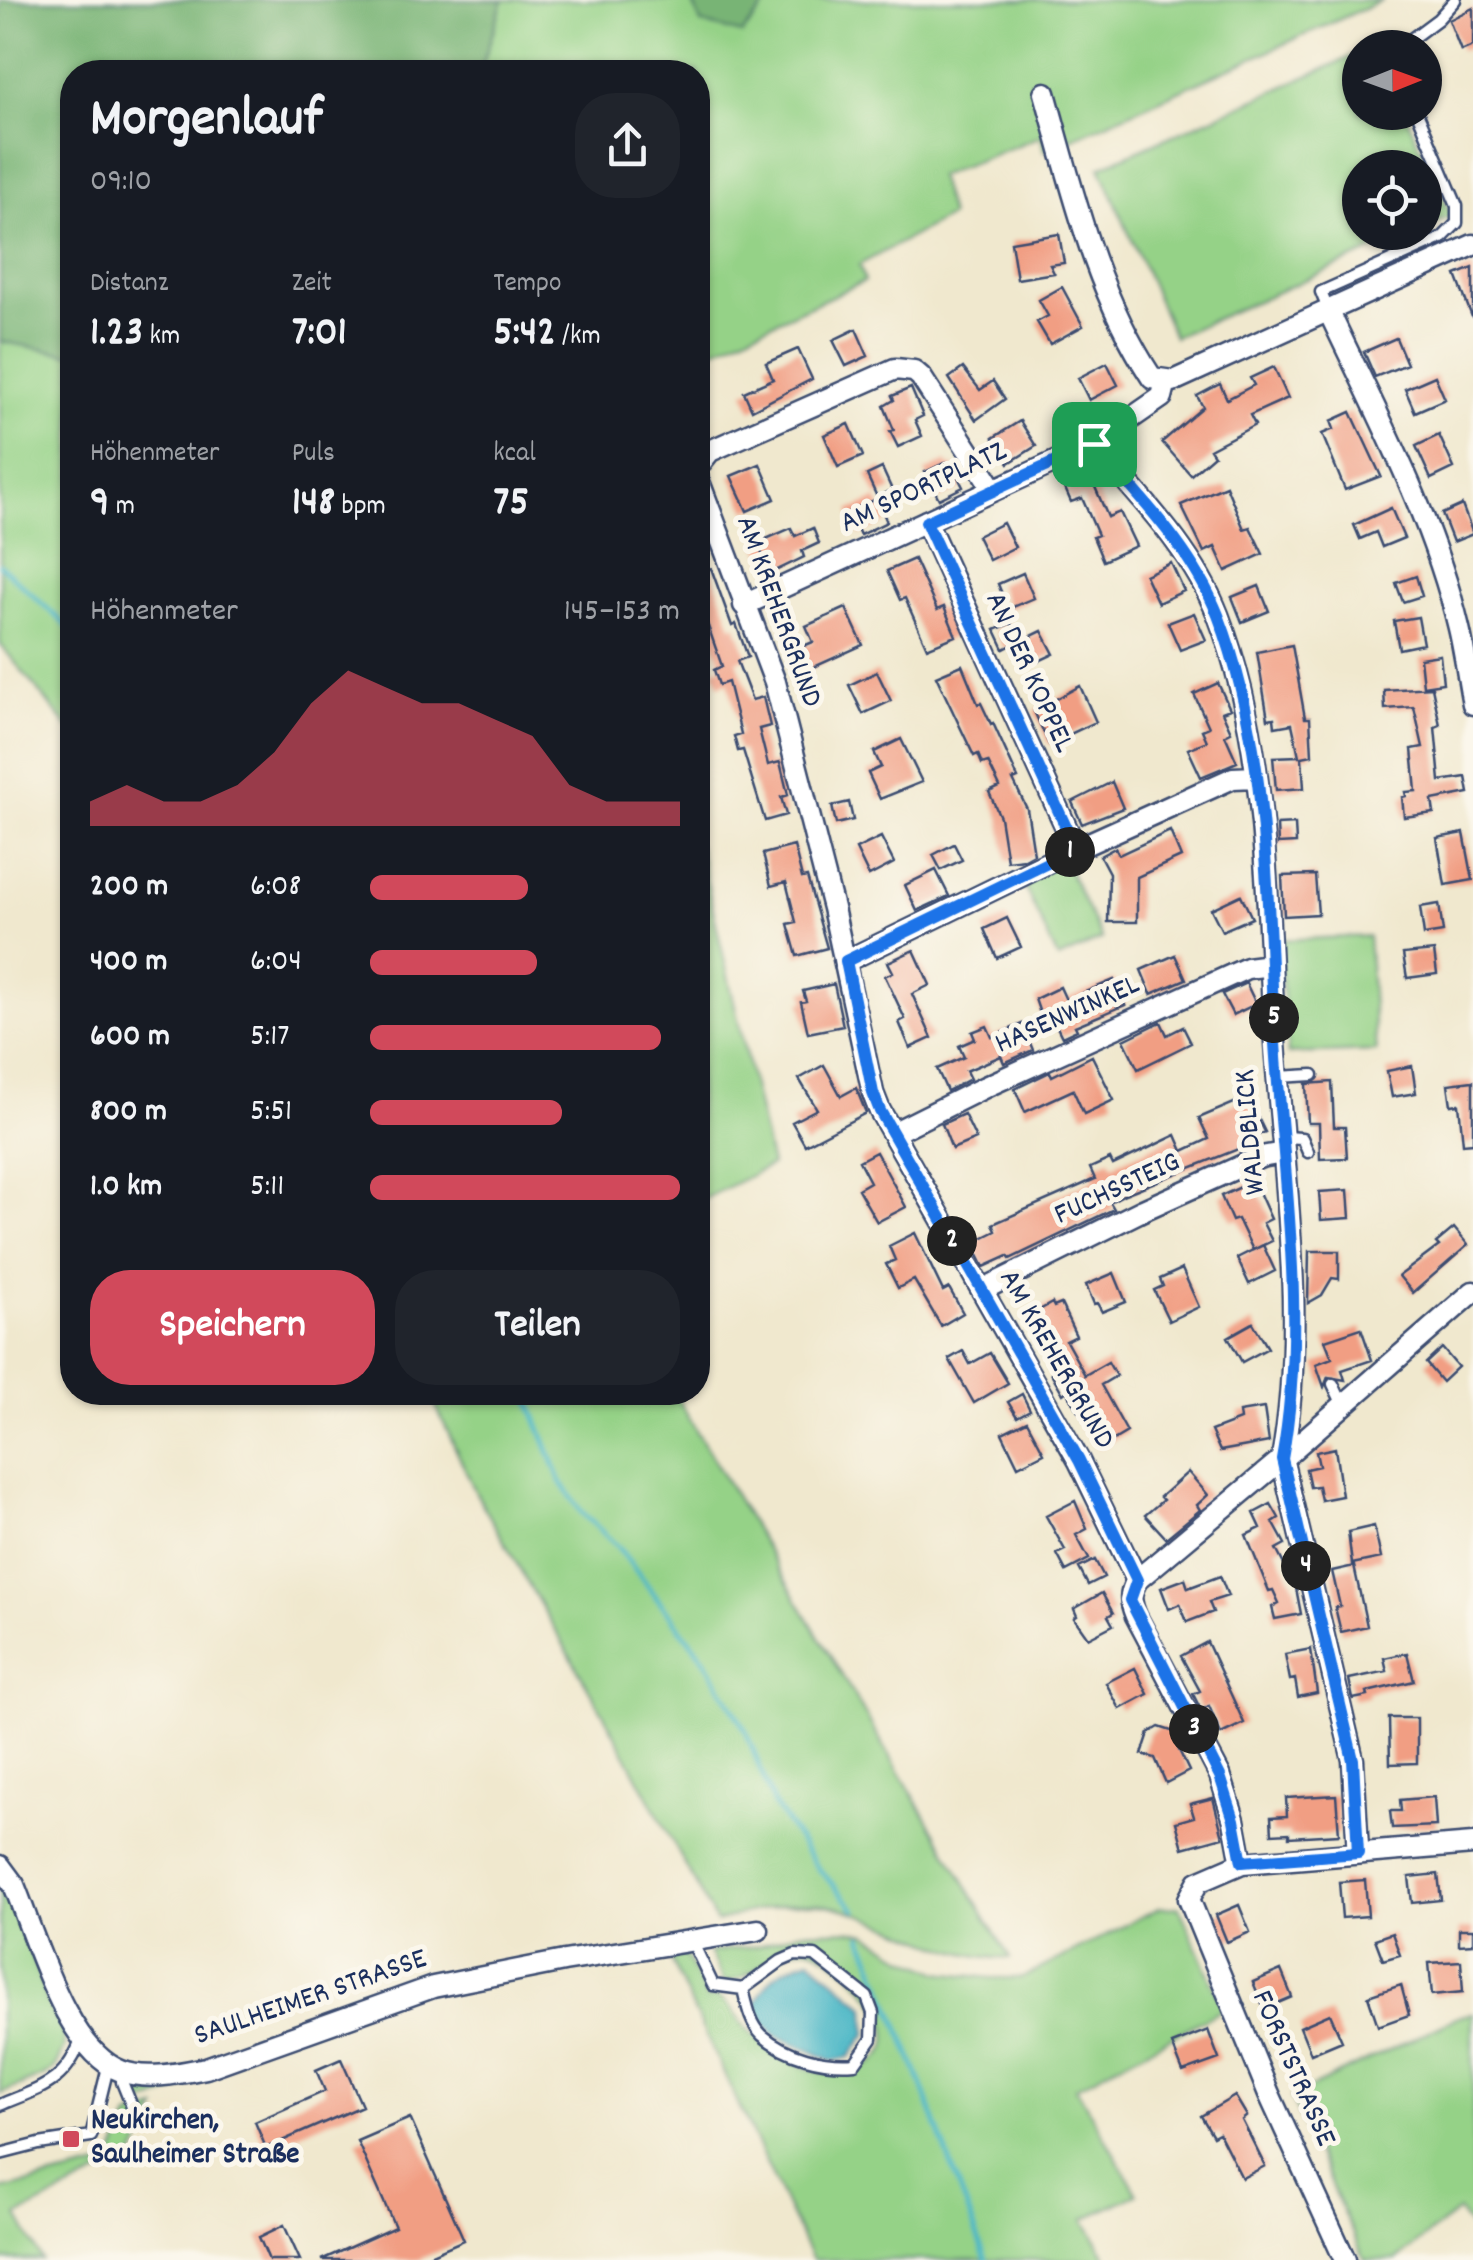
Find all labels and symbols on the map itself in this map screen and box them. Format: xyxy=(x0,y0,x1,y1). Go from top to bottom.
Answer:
north arrow xyxy=(1342,30,1442,130)
pin xyxy=(1052,402,1137,487)
street label: AM SPORTPLATZ xyxy=(834,431,1015,546)
street label: AM KREHERGRUND xyxy=(722,510,832,714)
street label: AN DER KOPPEL xyxy=(972,586,1084,760)
pin: 1 xyxy=(1045,827,1095,877)
street label: HASENWINKEL xyxy=(989,965,1147,1067)
pin: 5 xyxy=(1249,993,1299,1043)
street label: WALDBLICK xyxy=(1225,1067,1279,1197)
street label: FUCHSSTEIG xyxy=(1048,1142,1188,1238)
pin: 2 xyxy=(927,1216,977,1266)
street label: AM KREHERGRUND xyxy=(986,1262,1124,1458)
pin: 4 xyxy=(1281,1541,1331,1591)
pin: 3 xyxy=(1169,1704,1219,1754)
street label: SAULHEIMER STRASSE xyxy=(189,1939,434,2059)
street label: FORSTSTRASSE xyxy=(1238,1984,1346,2154)
place label: Neukirchen, Saulheimer Straße xyxy=(91,2101,300,2178)
marker: Neukirchen, Saulheimer Straße xyxy=(60,2128,82,2150)

